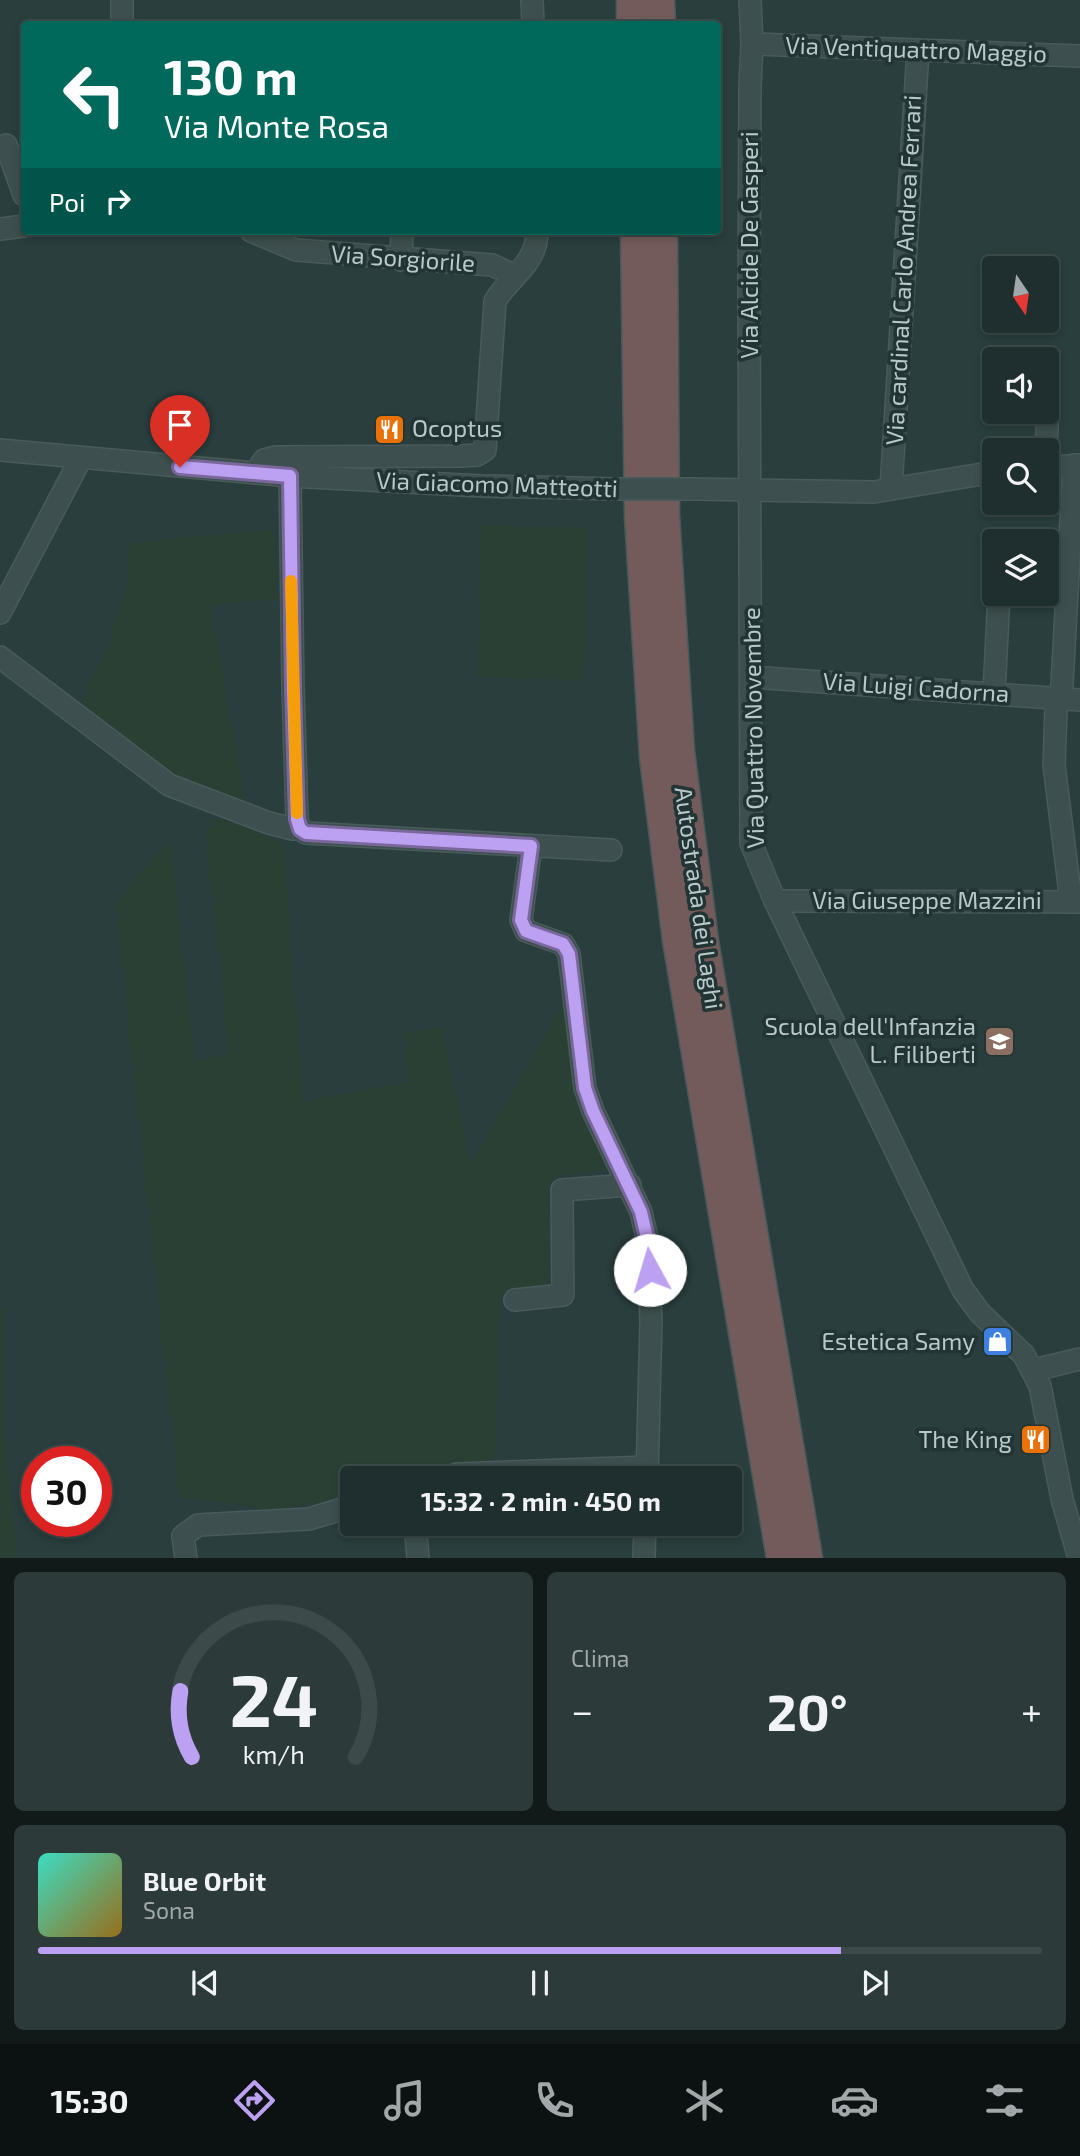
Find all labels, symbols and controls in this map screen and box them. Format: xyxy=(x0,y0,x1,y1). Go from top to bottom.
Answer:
street label: Via Ventiquattro Maggio xyxy=(785,29,1047,68)
text: 130 m xyxy=(164,46,298,105)
icon: left xyxy=(49,49,140,140)
street label: Via cardinal Carlo Andrea Ferrari xyxy=(879,94,926,446)
text: Via Monte Rosa xyxy=(164,106,389,144)
street label: Via Alcide De Gasperi xyxy=(734,131,763,359)
icon: right xyxy=(99,182,137,220)
text: Poi xyxy=(49,186,85,217)
street label: Via Sorgiorile xyxy=(330,238,476,277)
north arrow xyxy=(982,256,1059,332)
map controls xyxy=(982,256,1059,606)
button: sound xyxy=(982,347,1059,424)
pin xyxy=(150,395,210,467)
icon: arrive xyxy=(161,406,199,444)
restaurant icon: Ocoptus xyxy=(372,412,406,446)
place label: Ocoptus xyxy=(412,413,502,442)
button: search xyxy=(982,438,1059,515)
street label: Via Giacomo Matteotti xyxy=(376,465,618,502)
button: layers xyxy=(982,529,1059,606)
street label: Via Quattro Novembre xyxy=(736,607,769,849)
street label: Via Luigi Cadorna xyxy=(822,666,1010,707)
street label: Autostrada dei Laghi xyxy=(670,785,729,1011)
street label: Via Giuseppe Mazzini xyxy=(812,885,1042,914)
place label: Scuola dell'Infanzia L. Filiberti xyxy=(765,1011,976,1068)
school or university icon: Scuola dell'Infanzia L. Filiberti xyxy=(982,1024,1016,1058)
position arrow xyxy=(613,1233,687,1307)
shop icon: Estetica Samy xyxy=(981,1325,1015,1359)
place label: Estetica Samy xyxy=(822,1326,975,1355)
restaurant icon: The King xyxy=(1018,1423,1052,1457)
place label: The King xyxy=(918,1424,1012,1453)
speed limit sign: 30 xyxy=(21,1446,112,1537)
text: 15:32 · 2 min · 450 m xyxy=(421,1485,661,1516)
text: Clima xyxy=(571,1644,629,1672)
text: 24 xyxy=(229,1655,318,1743)
text: 20° xyxy=(767,1679,848,1741)
text: − xyxy=(571,1687,593,1733)
text: + xyxy=(1021,1687,1042,1733)
text: km/h xyxy=(242,1739,305,1769)
text: Blue Orbit xyxy=(143,1865,266,1896)
text: Sona xyxy=(143,1896,195,1924)
icon: previous xyxy=(186,1964,224,2002)
icon: pause xyxy=(521,1964,559,2002)
icon: next xyxy=(856,1964,894,2002)
icon: directions xyxy=(230,2076,279,2125)
icon: music xyxy=(380,2076,429,2125)
icon: phone xyxy=(530,2076,579,2125)
icon: climate xyxy=(680,2076,729,2125)
icon: car xyxy=(830,2076,879,2125)
icon: filters xyxy=(980,2076,1029,2125)
text: 15:30 xyxy=(51,2081,129,2119)

